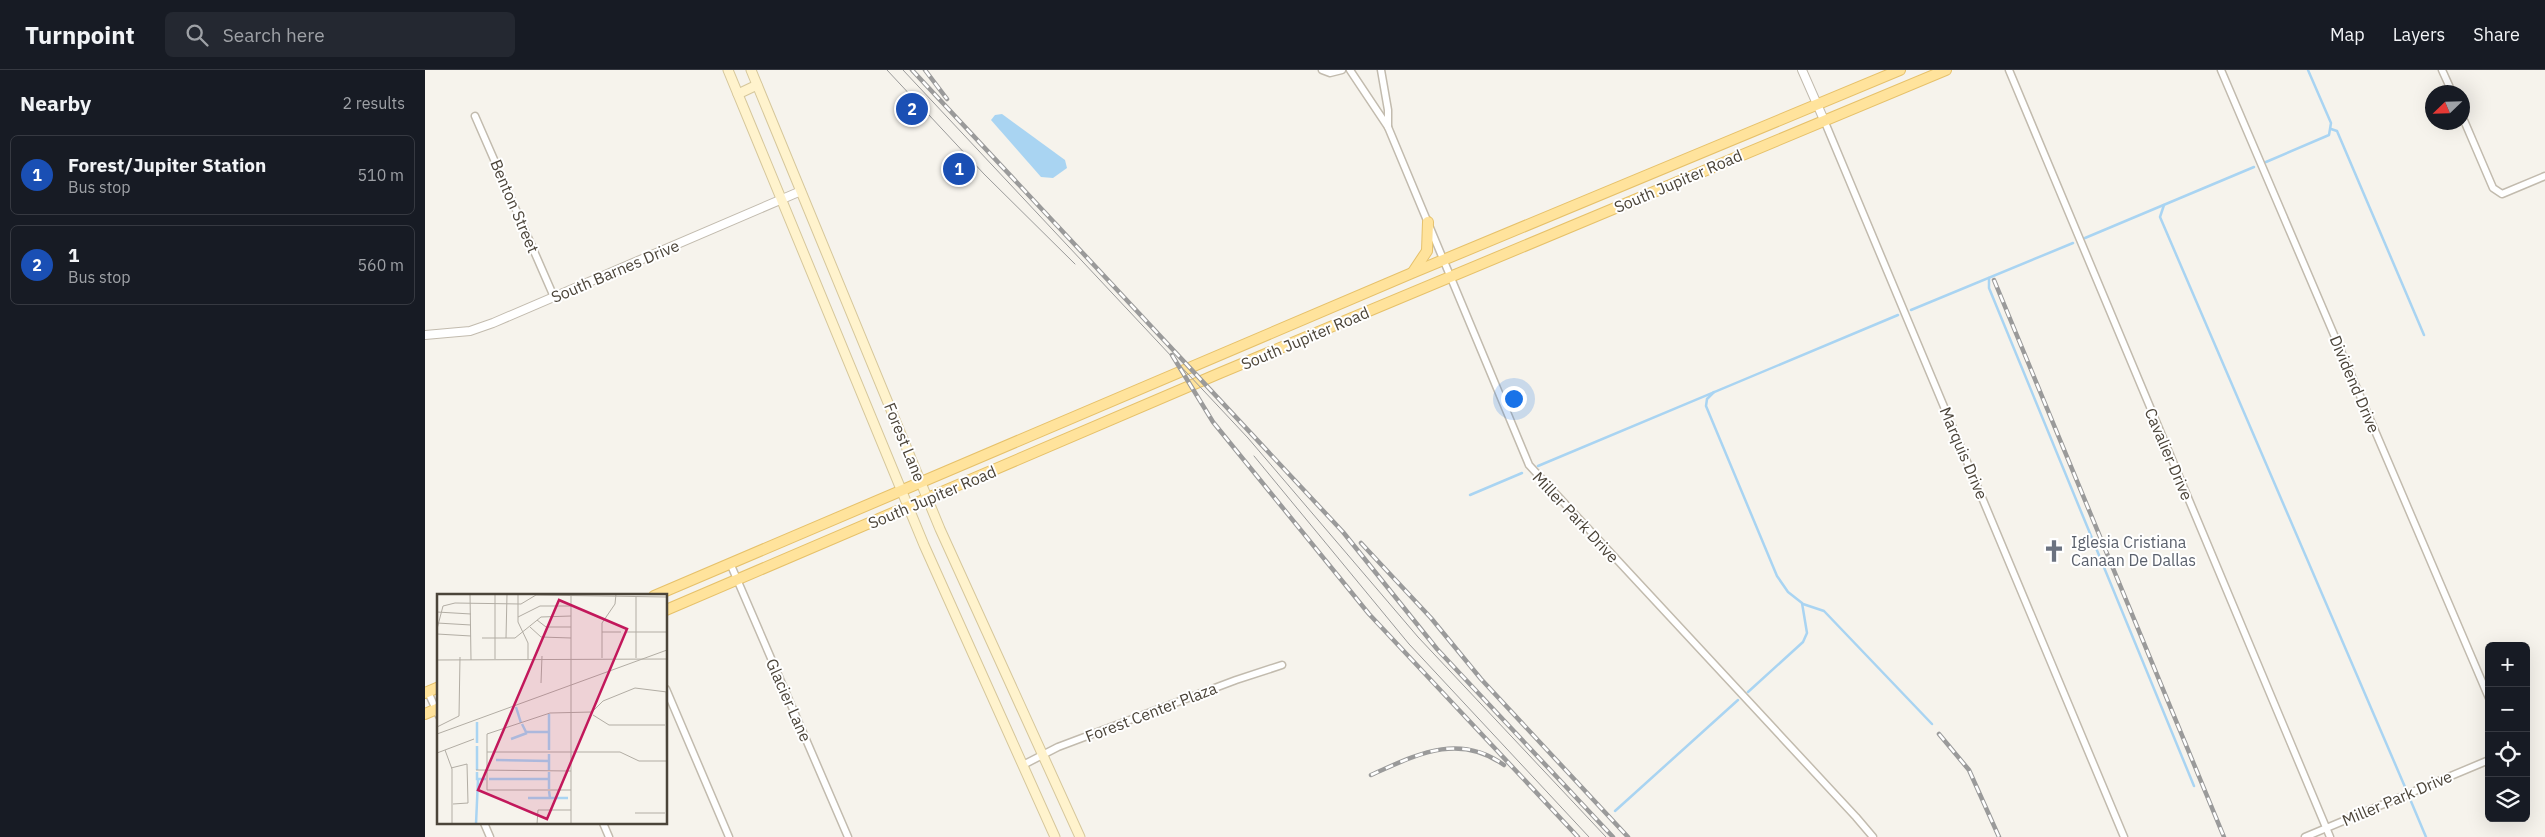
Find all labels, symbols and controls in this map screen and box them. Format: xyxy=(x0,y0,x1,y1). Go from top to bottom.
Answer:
search box xyxy=(165,12,515,57)
text: Turnpoint xyxy=(25,19,135,51)
icon: search xyxy=(183,21,211,49)
text: Search here xyxy=(223,23,325,47)
text: Map xyxy=(2330,23,2365,46)
text: Layers xyxy=(2393,23,2445,46)
text: Share xyxy=(2473,23,2520,46)
north arrow xyxy=(2425,85,2470,130)
text: Nearby xyxy=(20,89,91,117)
pin: 2 xyxy=(896,90,928,128)
text: 2 results xyxy=(342,93,405,113)
street label: South Jupiter Road xyxy=(1611,145,1745,217)
pin: 1 xyxy=(943,150,975,188)
text: Forest/Jupiter Station xyxy=(68,153,266,177)
street label: Benton Street xyxy=(486,156,544,256)
text: 1 xyxy=(32,165,42,185)
text: 510 m xyxy=(357,165,404,185)
text: Bus stop xyxy=(68,177,131,197)
street label: South Barnes Drive xyxy=(548,235,682,307)
text: 1 xyxy=(68,243,79,267)
text: 2 xyxy=(32,255,42,275)
text: 560 m xyxy=(357,255,404,275)
text: Bus stop xyxy=(68,267,131,287)
street label: South Jupiter Road xyxy=(1238,302,1372,374)
street label: Dividend Drive xyxy=(2325,332,2385,436)
your location xyxy=(1501,386,1527,412)
street label: Forest Lane xyxy=(880,400,930,485)
street label: Marquis Drive xyxy=(1936,404,1993,502)
street label: Cavalier Drive xyxy=(2141,405,2198,503)
street label: South Jupiter Road xyxy=(865,461,999,533)
street label: Miller Park Drive xyxy=(1529,467,1623,567)
place label: Iglesia Cristiana Canaan De Dallas xyxy=(2071,532,2196,570)
church icon: Iglesia Cristiana Canaan De Dallas xyxy=(2041,538,2067,564)
inset map xyxy=(437,594,667,824)
map controls xyxy=(2485,642,2530,822)
button: + xyxy=(2485,642,2530,687)
street label: Glacier Lane xyxy=(762,655,816,745)
street label: Forest Center Plaza xyxy=(1082,678,1220,746)
button: − xyxy=(2485,687,2530,732)
button: locate xyxy=(2485,732,2530,777)
street label: Miller Park Drive xyxy=(2339,766,2455,830)
button: layers xyxy=(2485,777,2530,822)

